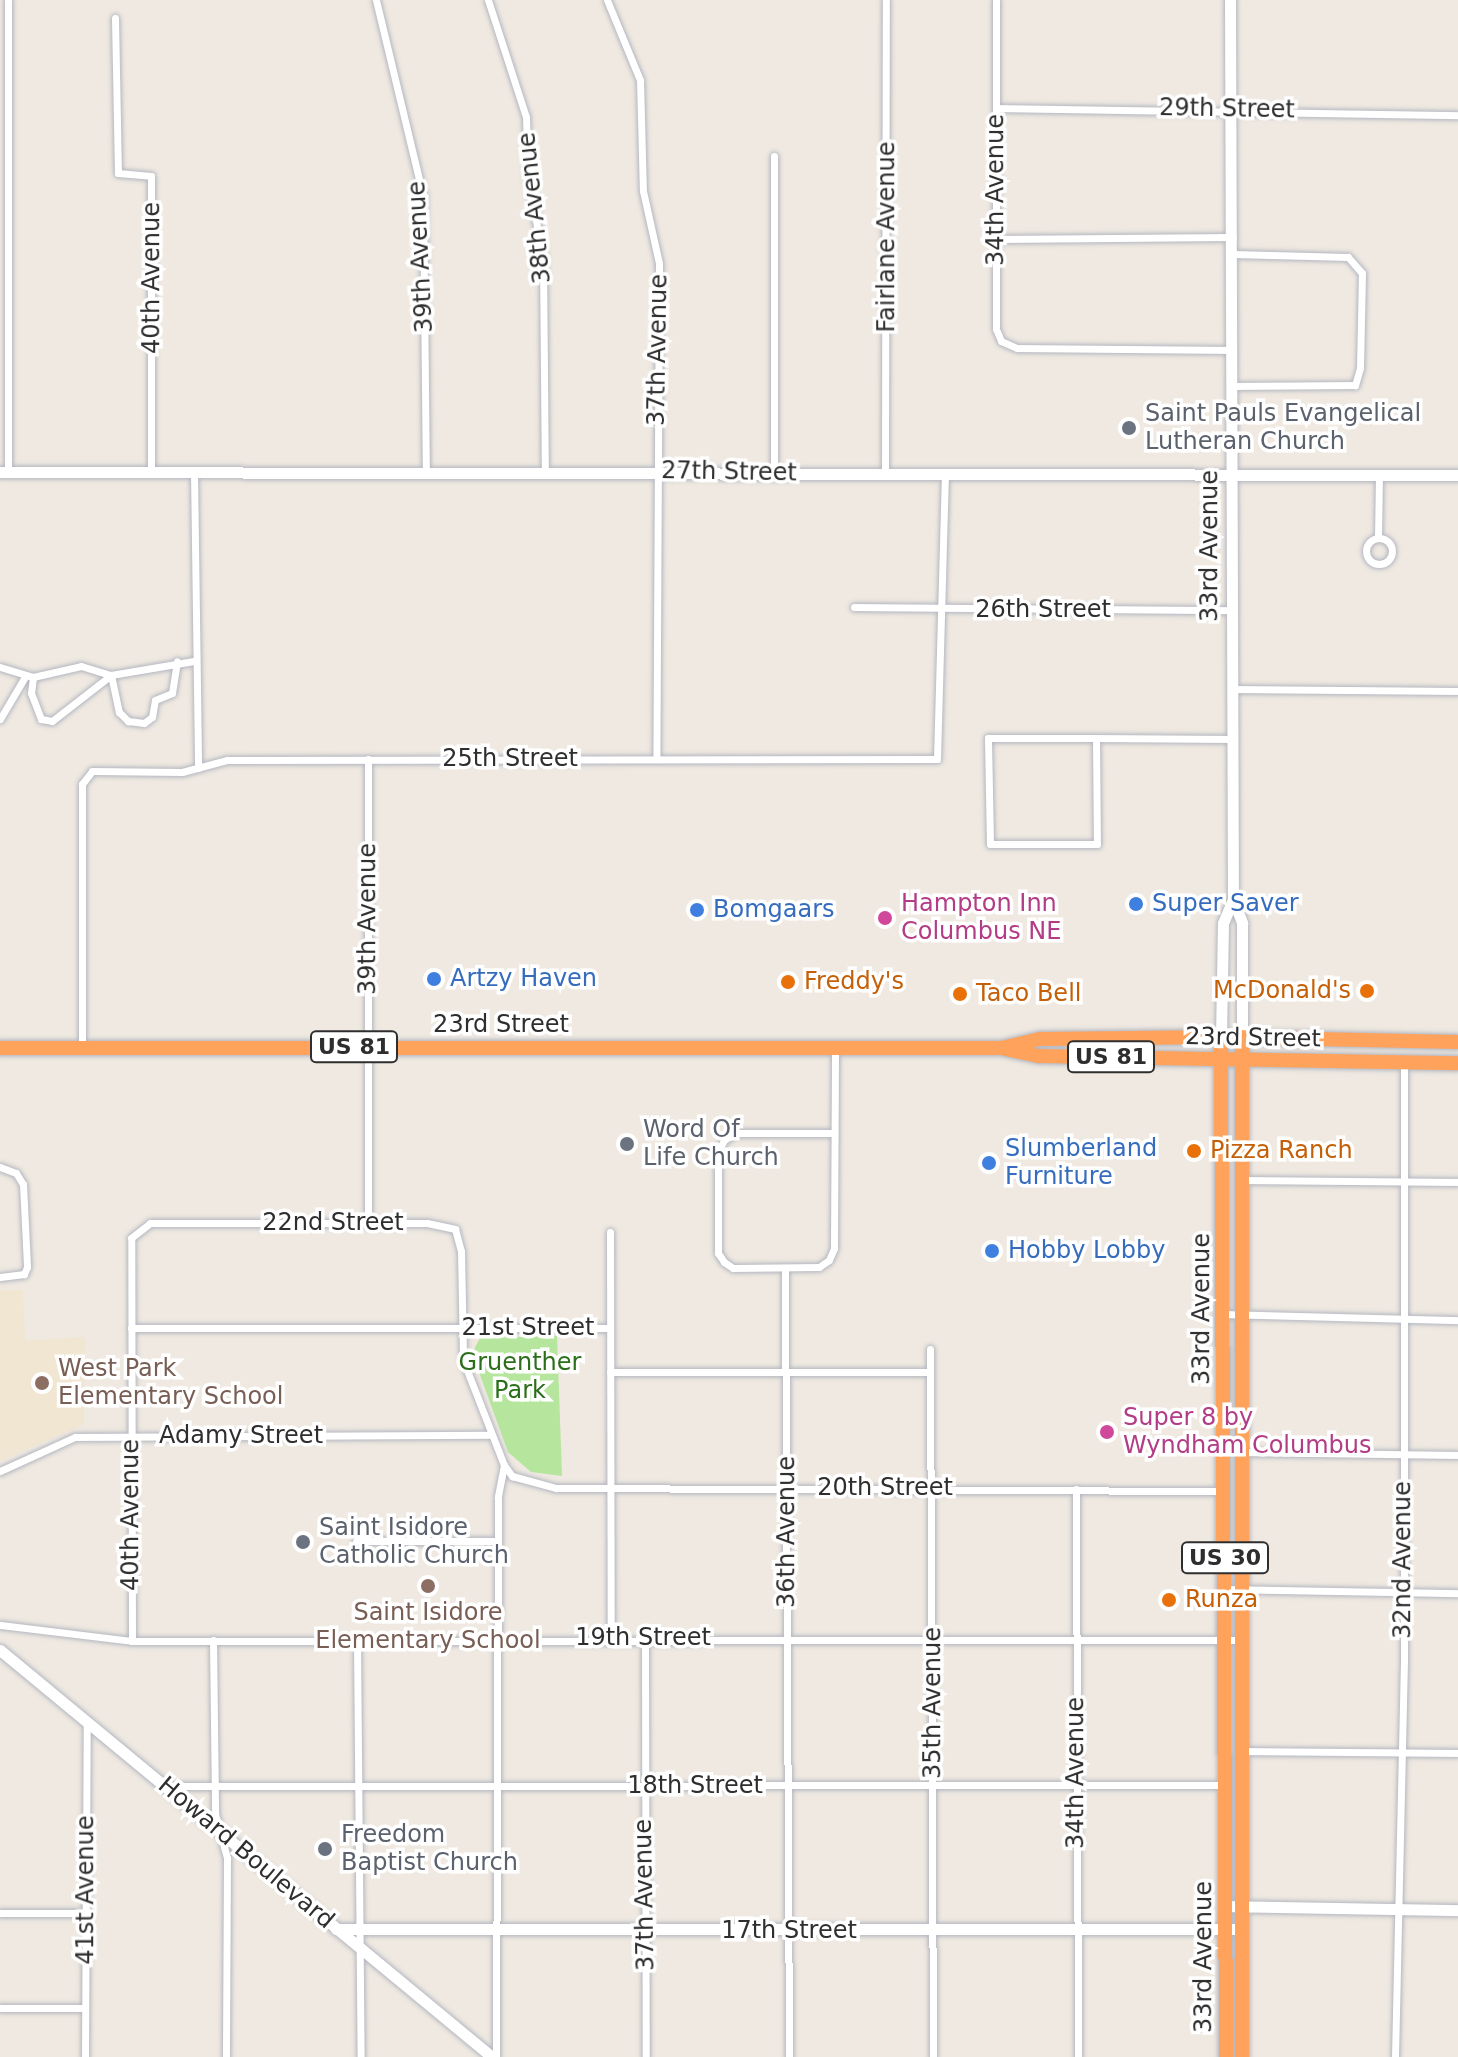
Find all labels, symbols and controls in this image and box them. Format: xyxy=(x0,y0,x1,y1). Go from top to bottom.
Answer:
street label: 29th Street xyxy=(1159,93,1295,125)
street label: 34th Avenue xyxy=(982,114,1010,266)
street label: 38th Avenue xyxy=(513,131,557,285)
street label: Fairlane Avenue xyxy=(873,142,901,332)
street label: 39th Avenue xyxy=(403,180,439,334)
street label: 40th Avenue xyxy=(138,202,166,354)
street label: 37th Avenue xyxy=(642,274,674,426)
place label: Saint Pauls Evangelical Lutheran Church xyxy=(1145,400,1421,456)
marker: Saint Pauls Evangelical Lutheran Church xyxy=(1120,419,1138,437)
street label: 27th Street xyxy=(661,456,797,488)
street label: 33rd Avenue xyxy=(1196,470,1224,622)
street label: 26th Street xyxy=(975,596,1111,624)
street label: 25th Street xyxy=(442,745,578,773)
street label: 39th Avenue xyxy=(354,843,382,995)
place label: Hampton Inn Columbus NE xyxy=(901,890,1061,946)
place label: Super Saver xyxy=(1152,890,1299,918)
marker: Super Saver xyxy=(1127,895,1145,913)
place label: Bomgaars xyxy=(713,896,835,924)
marker: Bomgaars xyxy=(688,901,706,919)
marker: Hampton Inn Columbus NE xyxy=(876,909,894,927)
place label: Artzy Haven xyxy=(450,965,597,993)
place label: Freddy's xyxy=(804,968,904,996)
marker: Artzy Haven xyxy=(425,970,443,988)
marker: Freddy's xyxy=(779,973,797,991)
place label: McDonald's xyxy=(1213,977,1351,1005)
place label: Taco Bell xyxy=(976,980,1081,1008)
marker: McDonald's xyxy=(1358,982,1376,1000)
marker: Taco Bell xyxy=(951,985,969,1003)
street label: 23rd Street xyxy=(433,1011,569,1039)
street label: 23rd Street xyxy=(1185,1022,1321,1054)
road number: US 81 xyxy=(310,1029,398,1065)
road number: US 81 xyxy=(1067,1039,1155,1075)
place label: Word Of Life Church xyxy=(643,1116,779,1172)
marker: Word Of Life Church xyxy=(618,1135,636,1153)
place label: Slumberland Furniture xyxy=(1005,1135,1157,1191)
place label: Pizza Ranch xyxy=(1210,1137,1353,1165)
marker: Pizza Ranch xyxy=(1185,1142,1203,1160)
marker: Slumberland Furniture xyxy=(980,1154,998,1172)
street label: 22nd Street xyxy=(262,1209,404,1237)
street label: 33rd Avenue xyxy=(1188,1233,1216,1385)
place label: Hobby Lobby xyxy=(1008,1237,1165,1265)
marker: Hobby Lobby xyxy=(983,1242,1001,1260)
street label: 21st Street xyxy=(461,1314,595,1342)
park label: Gruenther Park xyxy=(459,1349,581,1405)
place label: West Park Elementary School xyxy=(58,1355,283,1411)
marker: West Park Elementary School xyxy=(33,1374,51,1392)
place label: Super 8 by Wyndham Columbus xyxy=(1123,1404,1372,1460)
street label: Adamy Street xyxy=(159,1422,323,1450)
marker: Super 8 by Wyndham Columbus xyxy=(1098,1423,1116,1441)
street label: 40th Avenue xyxy=(117,1439,145,1591)
street label: 36th Avenue xyxy=(773,1456,801,1608)
street label: 20th Street xyxy=(817,1474,953,1502)
street label: 32nd Avenue xyxy=(1389,1481,1417,1639)
place label: Saint Isidore Catholic Church xyxy=(319,1514,509,1570)
marker: Saint Isidore Catholic Church xyxy=(294,1533,312,1551)
road number: US 30 xyxy=(1181,1540,1269,1576)
marker: Saint Isidore Elementary School xyxy=(419,1577,437,1595)
place label: Runza xyxy=(1185,1586,1258,1614)
marker: Runza xyxy=(1160,1591,1178,1609)
place label: Saint Isidore Elementary School xyxy=(315,1599,541,1655)
street label: 19th Street xyxy=(575,1624,711,1652)
street label: 35th Avenue xyxy=(919,1627,947,1779)
street label: 34th Avenue xyxy=(1062,1697,1090,1849)
street label: Howard Boulevard xyxy=(152,1771,340,1935)
street label: 18th Street xyxy=(627,1772,763,1800)
street label: 41st Avenue xyxy=(72,1815,100,1965)
street label: 37th Avenue xyxy=(629,1819,661,1971)
place label: Freedom Baptist Church xyxy=(341,1821,518,1877)
marker: Freedom Baptist Church xyxy=(316,1840,334,1858)
street label: 33rd Avenue xyxy=(1190,1881,1218,2033)
street label: 17th Street xyxy=(721,1917,857,1945)

